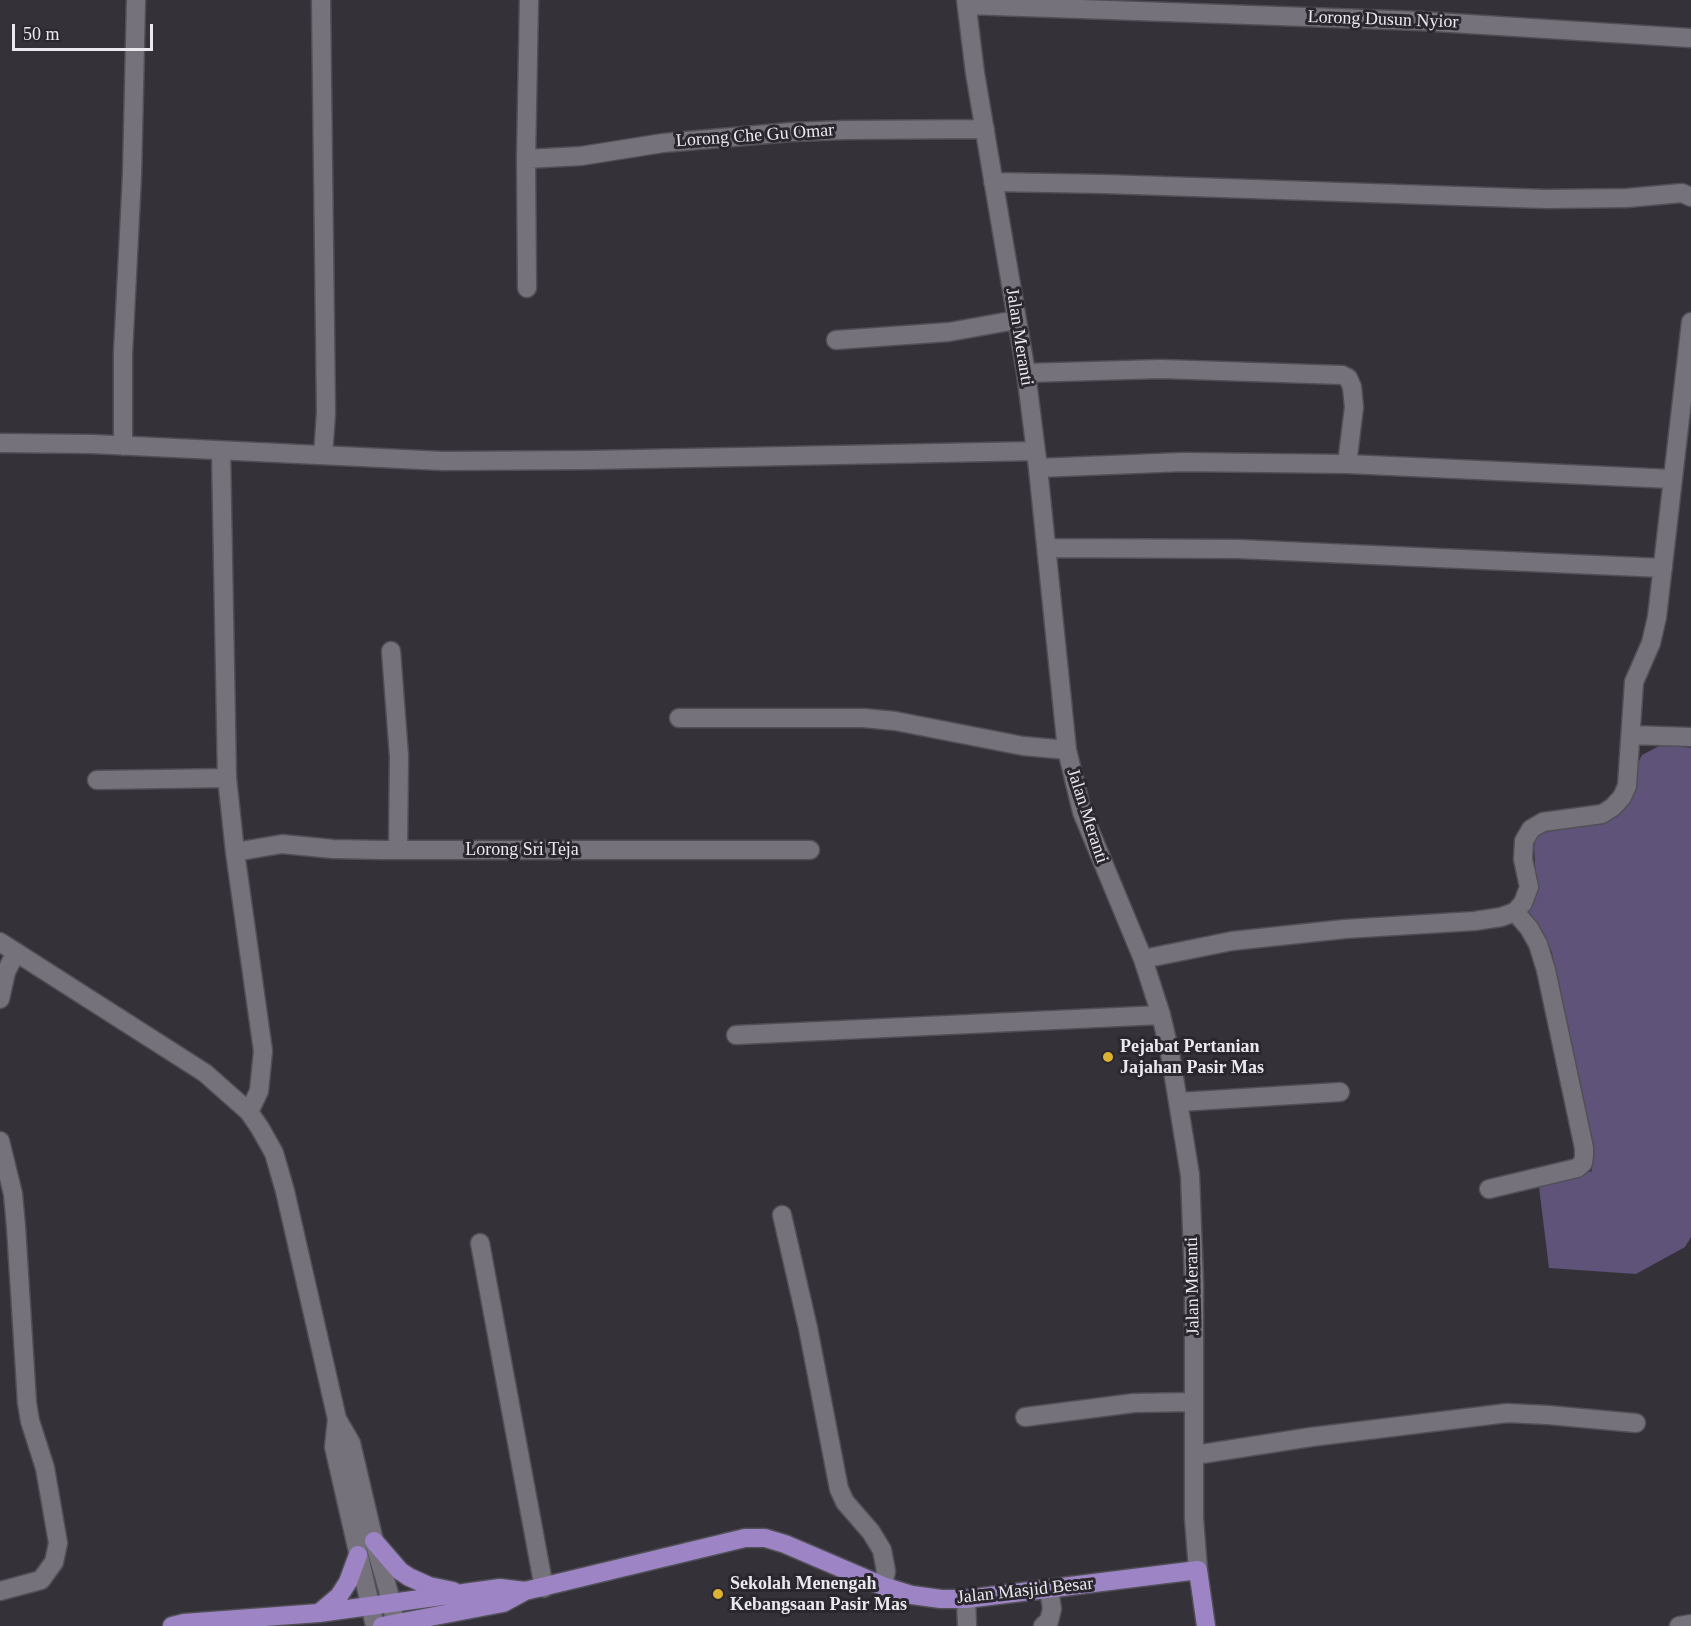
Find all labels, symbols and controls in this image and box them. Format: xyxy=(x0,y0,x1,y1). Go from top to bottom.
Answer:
street label: Lorong Dusun Nyior xyxy=(1307,7,1459,33)
scale bar xyxy=(15,12,156,50)
text: 50 m xyxy=(23,24,60,44)
street label: Lorong Che Gu Omar xyxy=(675,120,835,152)
street label: Jalan Meranti xyxy=(1001,287,1037,387)
street label: Jalan Meranti xyxy=(1062,766,1112,866)
street label: Lorong Sri Teja xyxy=(465,839,579,861)
place label: Pejabat Pertanian Jajahan Pasir Mas xyxy=(1120,1036,1264,1078)
marker: Pejabat Pertanian Jajahan Pasir Mas xyxy=(1101,1050,1115,1064)
street label: Jalan Meranti xyxy=(1181,1237,1205,1335)
place label: Sekolah Menengah Kebangsaan Pasir Mas xyxy=(730,1573,907,1616)
street label: Jalan Masjid Besar xyxy=(956,1573,1094,1609)
marker: Sekolah Menengah Kebangsaan Pasir Mas xyxy=(711,1587,725,1601)

